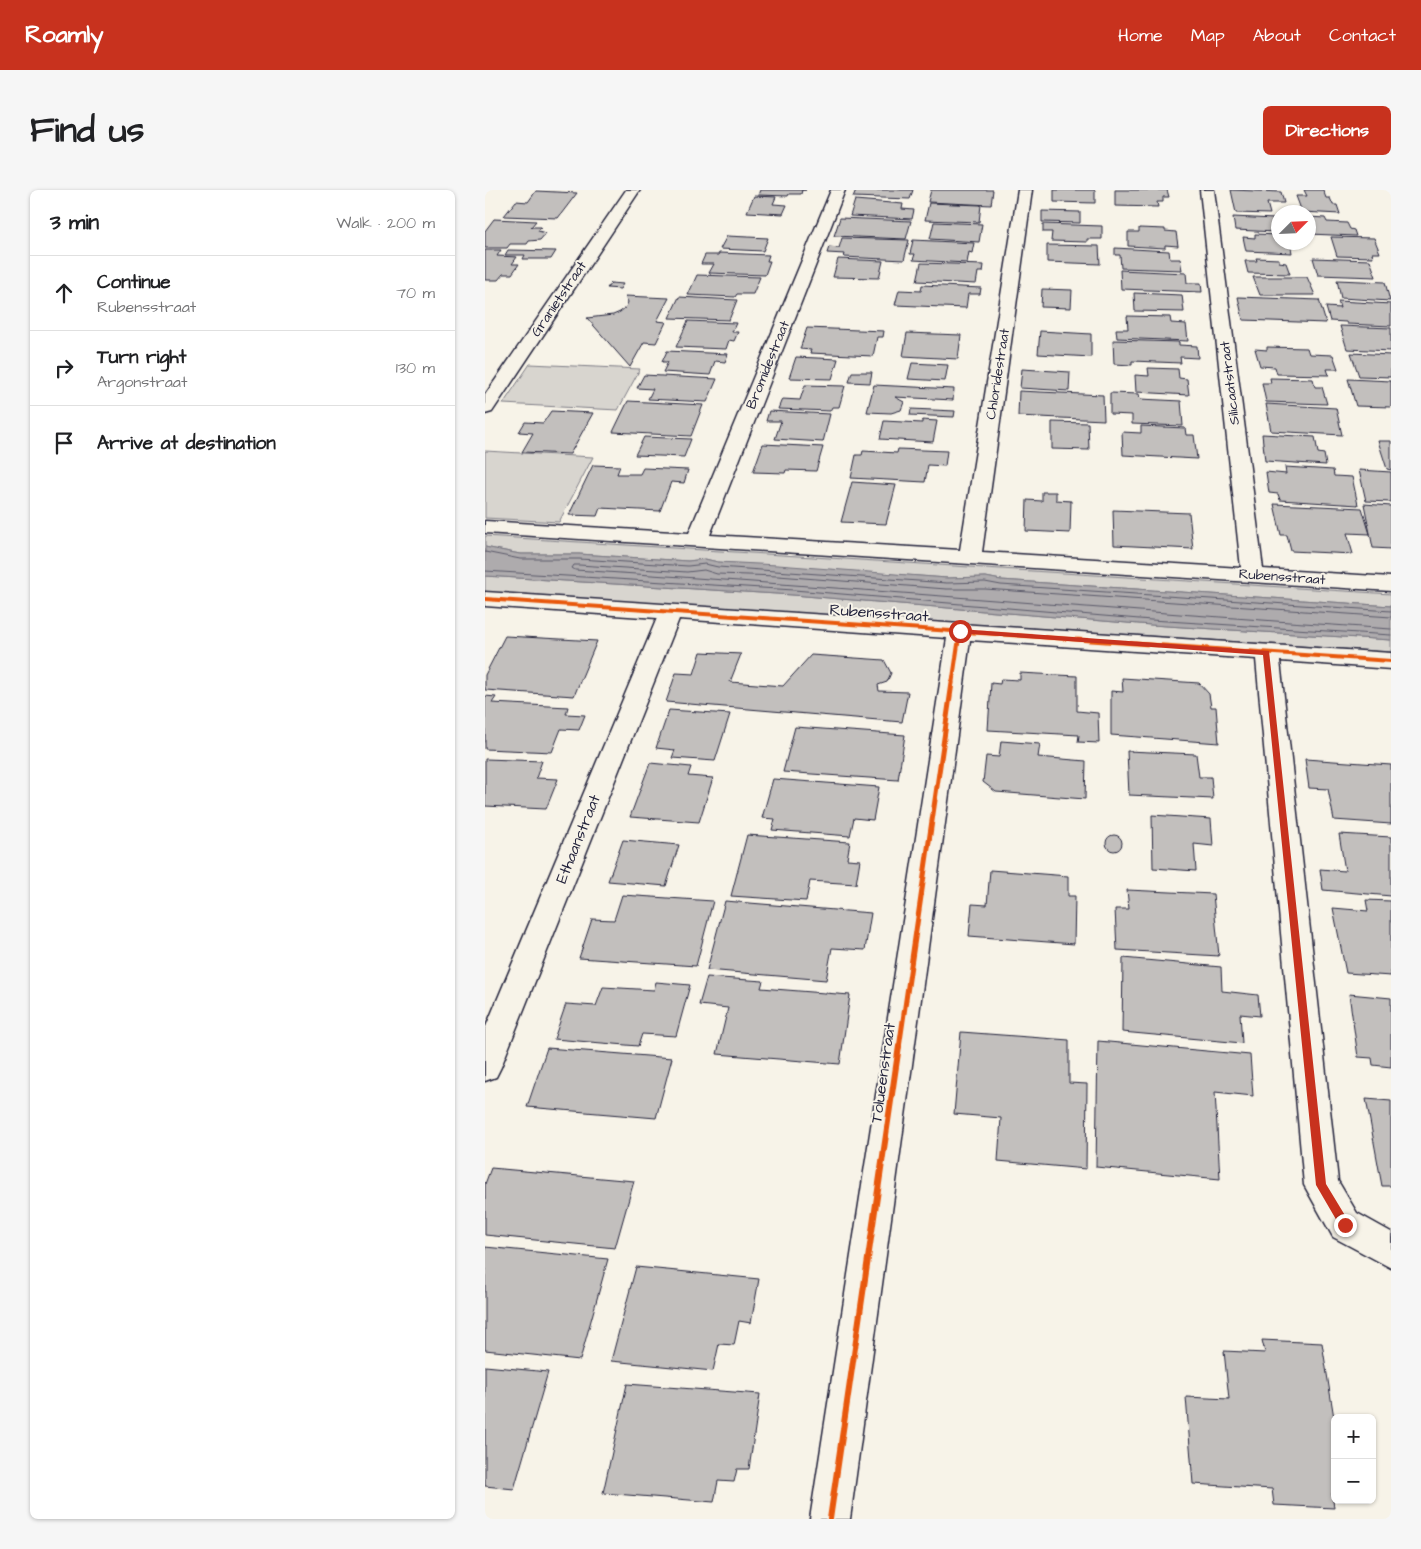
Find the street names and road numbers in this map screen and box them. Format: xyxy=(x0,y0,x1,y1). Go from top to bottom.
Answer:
street label: Granietstraat xyxy=(526,257,592,341)
street label: Bromidestraat xyxy=(741,318,795,412)
street label: Chloridestraat xyxy=(981,327,1015,421)
street label: Silicaatstraat xyxy=(1215,340,1245,426)
street label: Rubensstraat xyxy=(1238,564,1326,590)
street label: Rubensstraat xyxy=(829,599,930,627)
street label: Ethaanstraat xyxy=(550,791,606,887)
street label: Tolueenstraat xyxy=(865,1021,901,1125)

